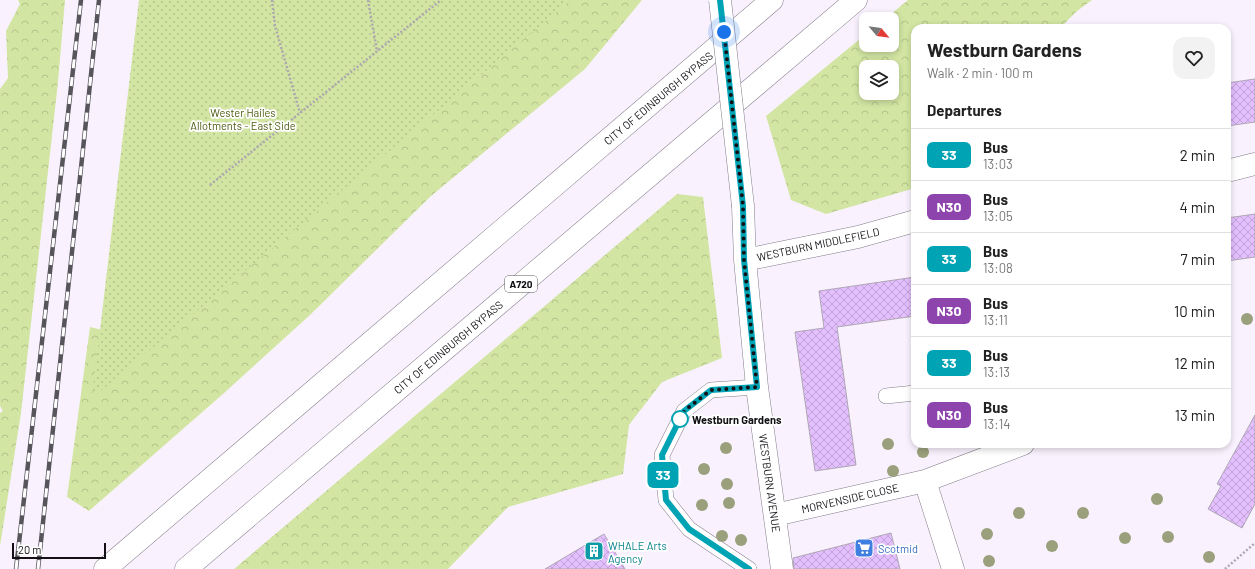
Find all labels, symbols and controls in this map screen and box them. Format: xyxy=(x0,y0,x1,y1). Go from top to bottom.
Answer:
north arrow xyxy=(859,12,899,52)
map controls xyxy=(859,12,899,100)
your location xyxy=(714,22,734,42)
button: heart xyxy=(1173,37,1215,79)
text: Westburn Gardens xyxy=(927,38,1082,61)
street label: CITY OF EDINBURGH BYPASS xyxy=(601,49,715,147)
button: layers xyxy=(859,60,899,100)
text: Walk · 2 min · 100 m xyxy=(927,65,1033,81)
text: Departures xyxy=(927,101,1002,119)
park label: Wester Hailes Allotments - East Side xyxy=(190,106,296,132)
text: Bus xyxy=(983,138,1008,156)
text: 33 xyxy=(941,146,957,163)
text: 2 min xyxy=(1180,146,1215,164)
text: 13:03 xyxy=(983,156,1013,172)
text: Bus xyxy=(983,190,1008,208)
text: N30 xyxy=(937,198,961,215)
text: 4 min xyxy=(1179,198,1215,216)
text: 13:05 xyxy=(983,208,1013,224)
street label: WESTBURN MIDDLEFIELD xyxy=(756,225,881,263)
text: Bus xyxy=(983,242,1008,260)
text: 33 xyxy=(941,250,957,267)
text: 7 min xyxy=(1181,250,1215,268)
text: 13:08 xyxy=(983,260,1013,276)
road number: A720 xyxy=(505,276,537,292)
text: Bus xyxy=(983,294,1008,312)
street label: CITY OF EDINBURGH BYPASS xyxy=(391,298,505,396)
text: N30 xyxy=(937,302,961,319)
text: 10 min xyxy=(1174,302,1215,320)
text: 13:11 xyxy=(983,312,1008,328)
text: Bus xyxy=(983,346,1008,364)
text: 33 xyxy=(941,354,957,371)
text: 12 min xyxy=(1174,354,1215,372)
text: 13:13 xyxy=(983,364,1010,380)
text: Bus xyxy=(983,398,1008,416)
text: N30 xyxy=(937,406,961,423)
text: 13 min xyxy=(1175,406,1215,424)
marker: Westburn Gardens xyxy=(671,410,689,428)
place label: Westburn Gardens xyxy=(692,413,782,426)
text: 13:14 xyxy=(983,416,1010,432)
street label: WESTBURN AVENUE xyxy=(757,433,783,533)
line badge: 33 xyxy=(645,462,681,488)
text: 33 xyxy=(655,466,671,483)
street label: MORVENSIDE CLOSE xyxy=(800,480,900,516)
supermarket icon: Scotmid xyxy=(853,537,875,559)
place label: WHALE Arts Agency xyxy=(608,539,667,565)
building icon: WHALE Arts Agency xyxy=(583,540,605,562)
scale bar xyxy=(12,541,106,560)
place label: Scotmid xyxy=(878,542,918,555)
text: 20 m xyxy=(18,543,41,556)

